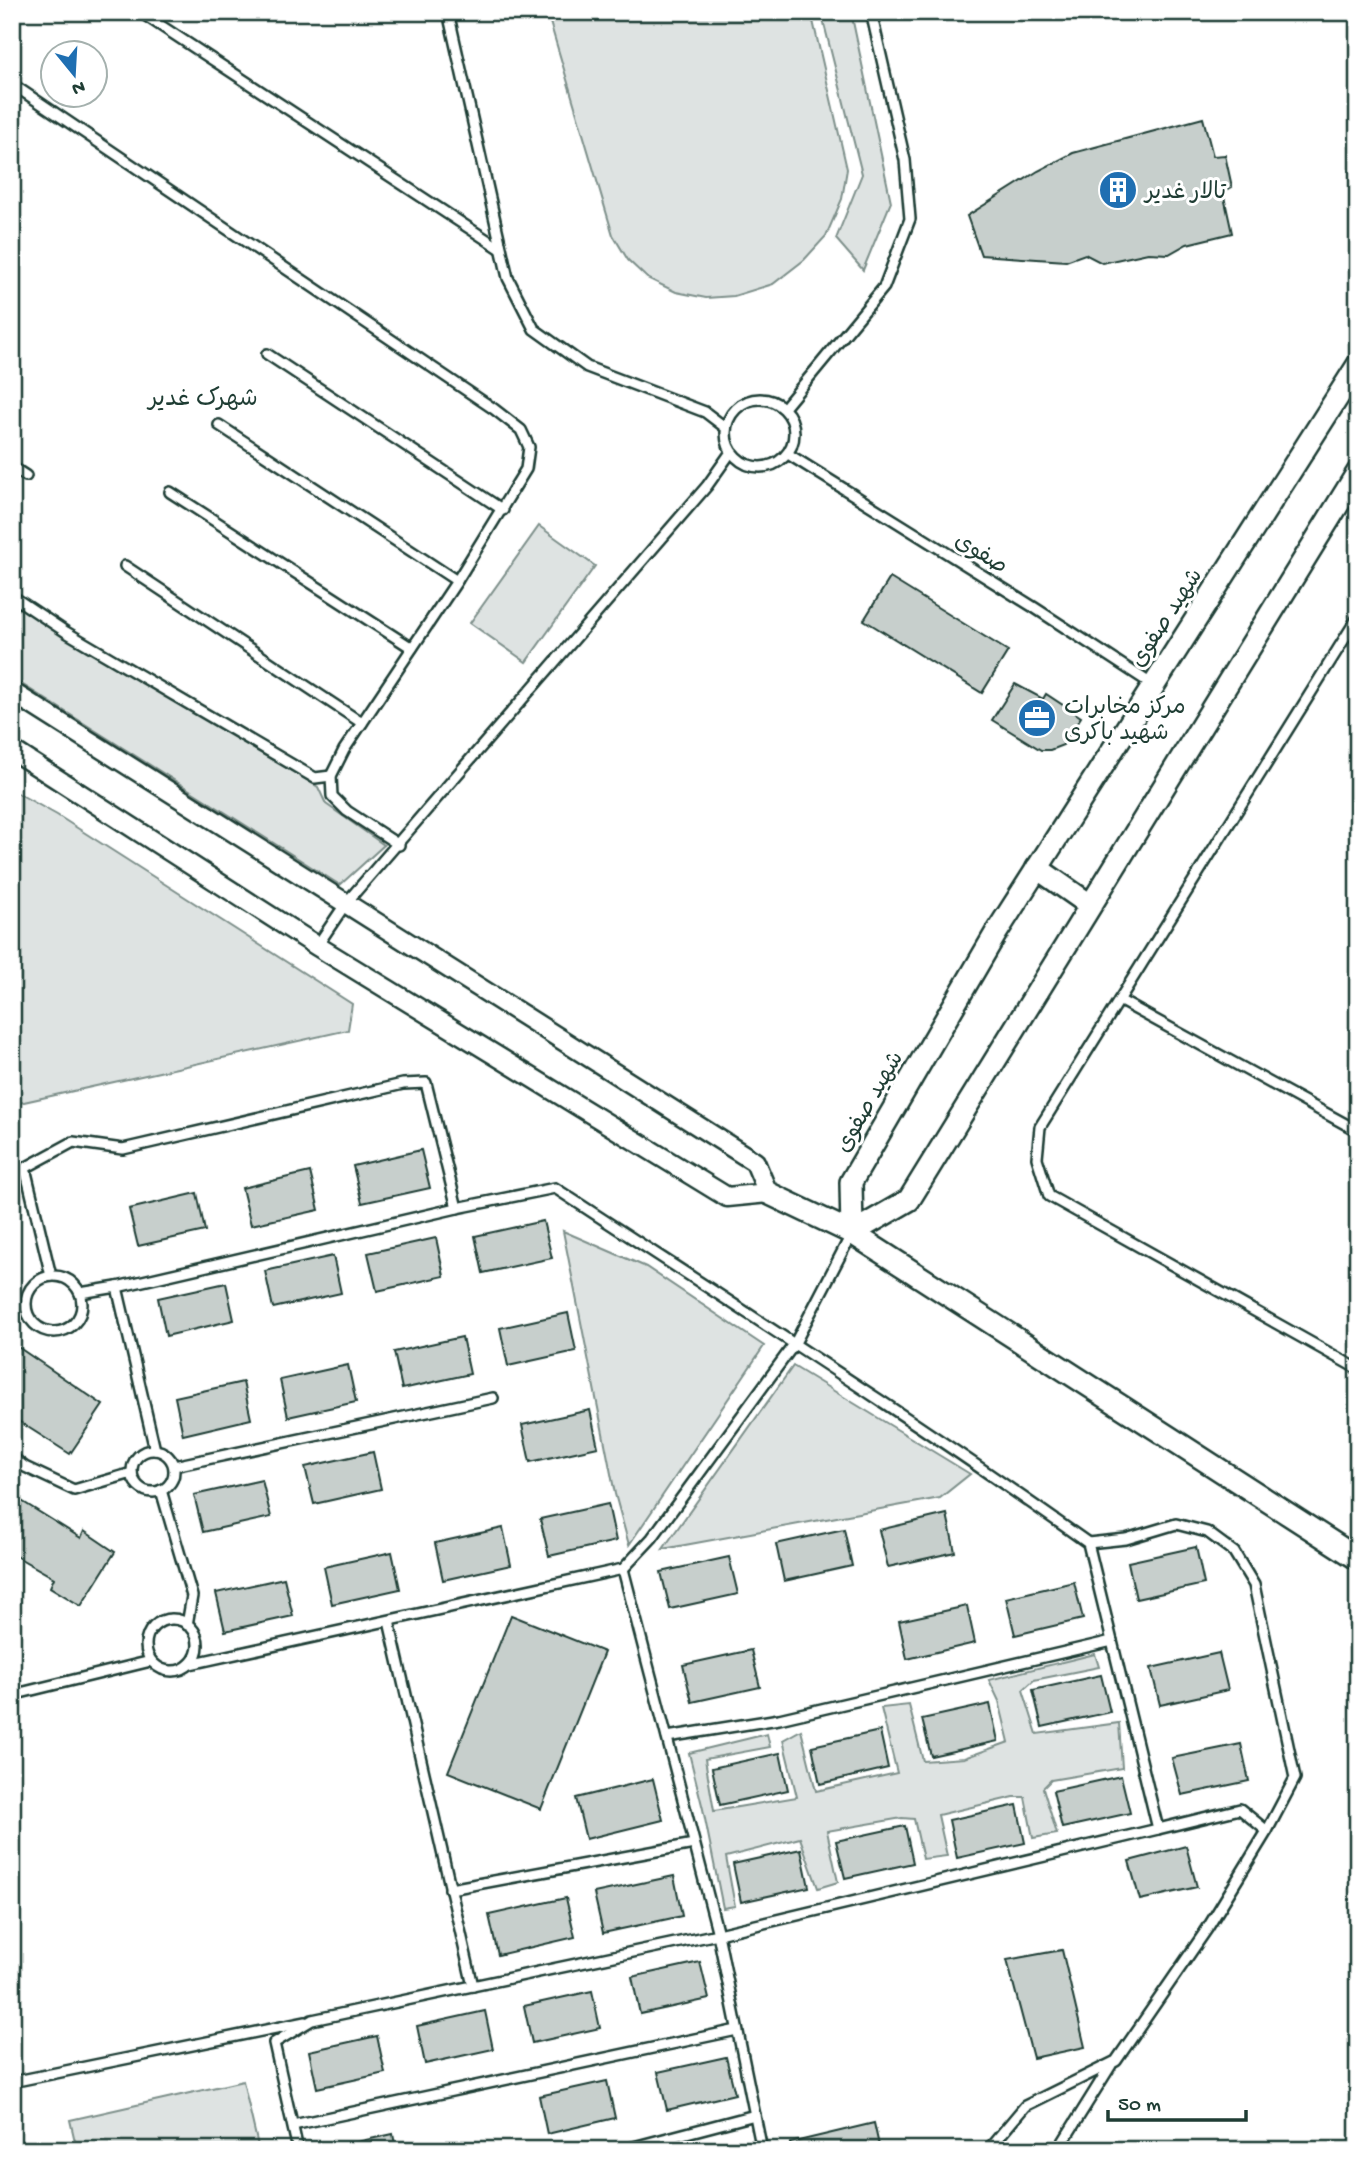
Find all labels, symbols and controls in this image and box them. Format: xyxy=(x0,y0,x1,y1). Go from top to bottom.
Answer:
north arrow xyxy=(38,38,108,108)
text: N xyxy=(69,74,88,100)
building icon: تالار غدیر xyxy=(1097,169,1139,211)
place label: تالار غدیر xyxy=(1143,180,1227,207)
district label: شهرک غدیر xyxy=(146,386,258,415)
street label: صفوی xyxy=(949,528,1012,582)
street label: شهید صفوی xyxy=(1126,564,1210,673)
place label: مرکز مخابرات شهید باکری xyxy=(1064,695,1186,748)
office icon: مرکز مخابرات شهید باکری xyxy=(1016,697,1058,739)
street label: شهید صفوی xyxy=(831,1047,911,1158)
scale bar xyxy=(1108,2078,1246,2122)
text: 50 m xyxy=(1118,2094,1161,2119)

